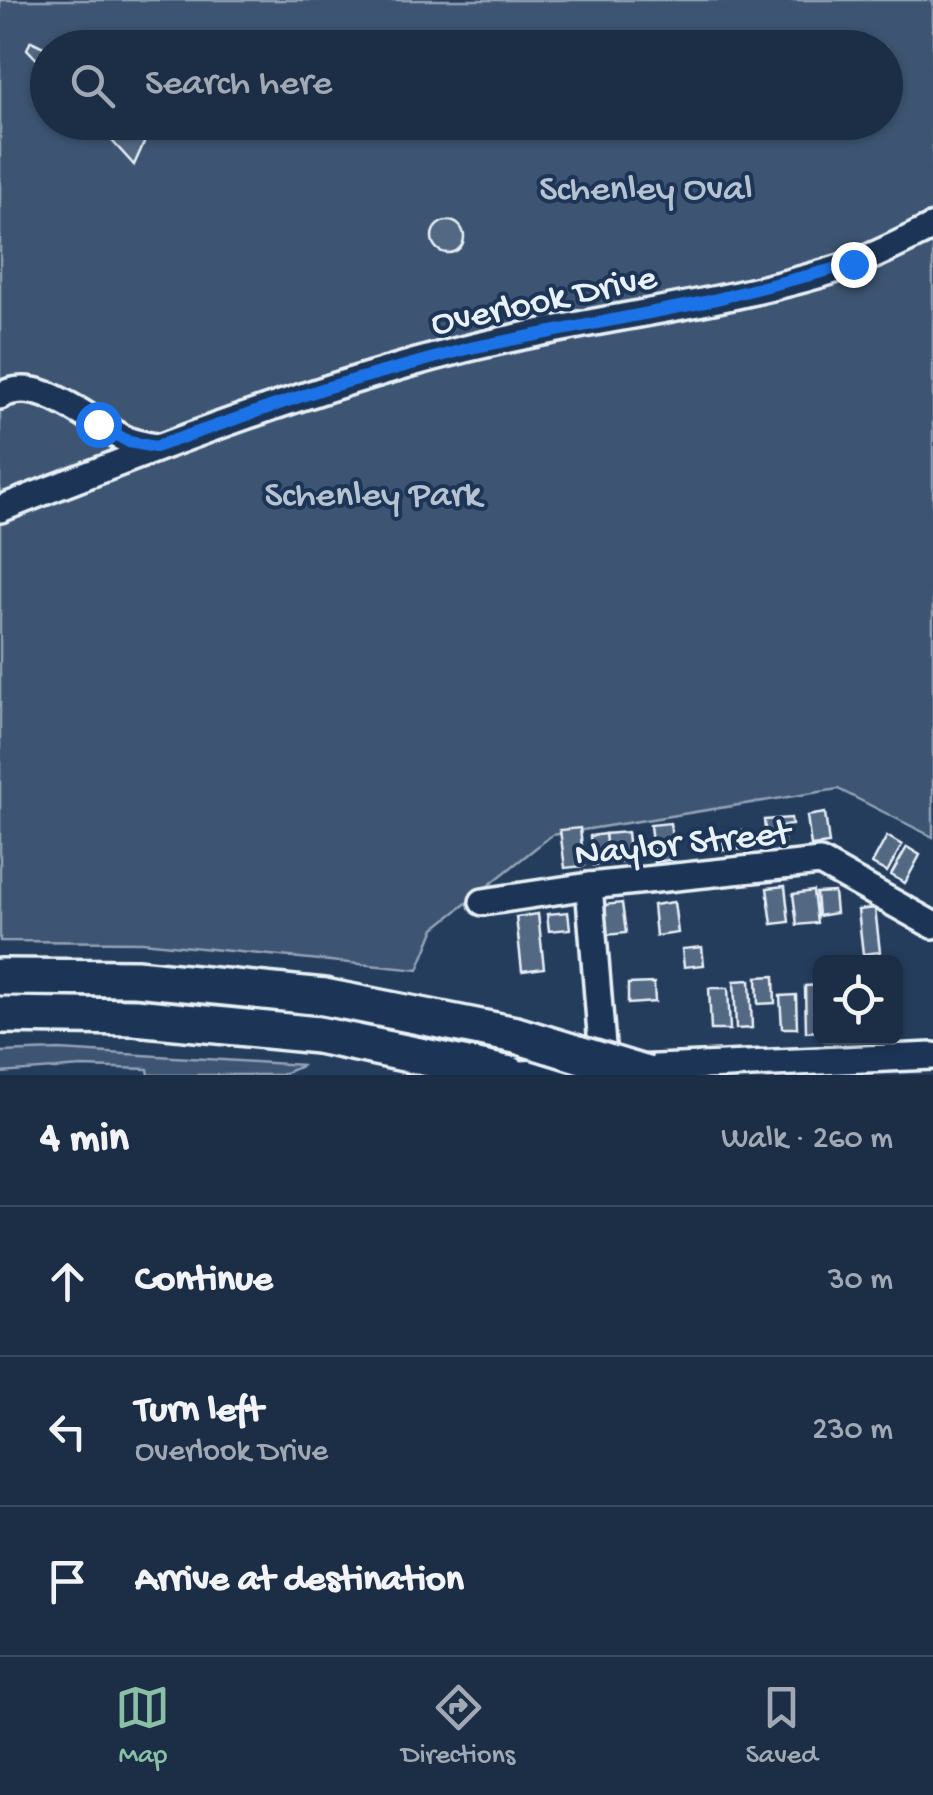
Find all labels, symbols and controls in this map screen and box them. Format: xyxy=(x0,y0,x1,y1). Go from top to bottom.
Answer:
search box xyxy=(30,30,903,140)
icon: search xyxy=(65,58,120,113)
text: Search here xyxy=(145,63,332,107)
park label: Schenley Oval xyxy=(539,169,753,213)
route end xyxy=(831,242,877,288)
street label: Overlook Drive xyxy=(428,257,661,348)
route start xyxy=(76,402,122,448)
park label: Schenley Park xyxy=(265,475,484,519)
street label: Naylor Street xyxy=(573,812,796,879)
map controls xyxy=(813,955,903,1045)
button: locate xyxy=(813,955,903,1045)
text: 4 min xyxy=(40,1116,129,1165)
text: Walk · 260 m xyxy=(721,1121,893,1159)
icon: ahead xyxy=(40,1254,95,1309)
text: Continue xyxy=(135,1259,273,1303)
text: 30 m xyxy=(828,1262,893,1300)
text: Turn left xyxy=(135,1390,263,1434)
icon: left xyxy=(40,1404,95,1459)
text: 230 m xyxy=(812,1412,893,1450)
text: Overlook Drive xyxy=(135,1434,328,1472)
icon: arrive xyxy=(40,1554,95,1609)
text: Arrive at destination xyxy=(135,1559,464,1603)
tab: Map xyxy=(115,1680,170,1773)
tab: Directions xyxy=(401,1680,515,1773)
tab: Saved xyxy=(746,1680,818,1773)

